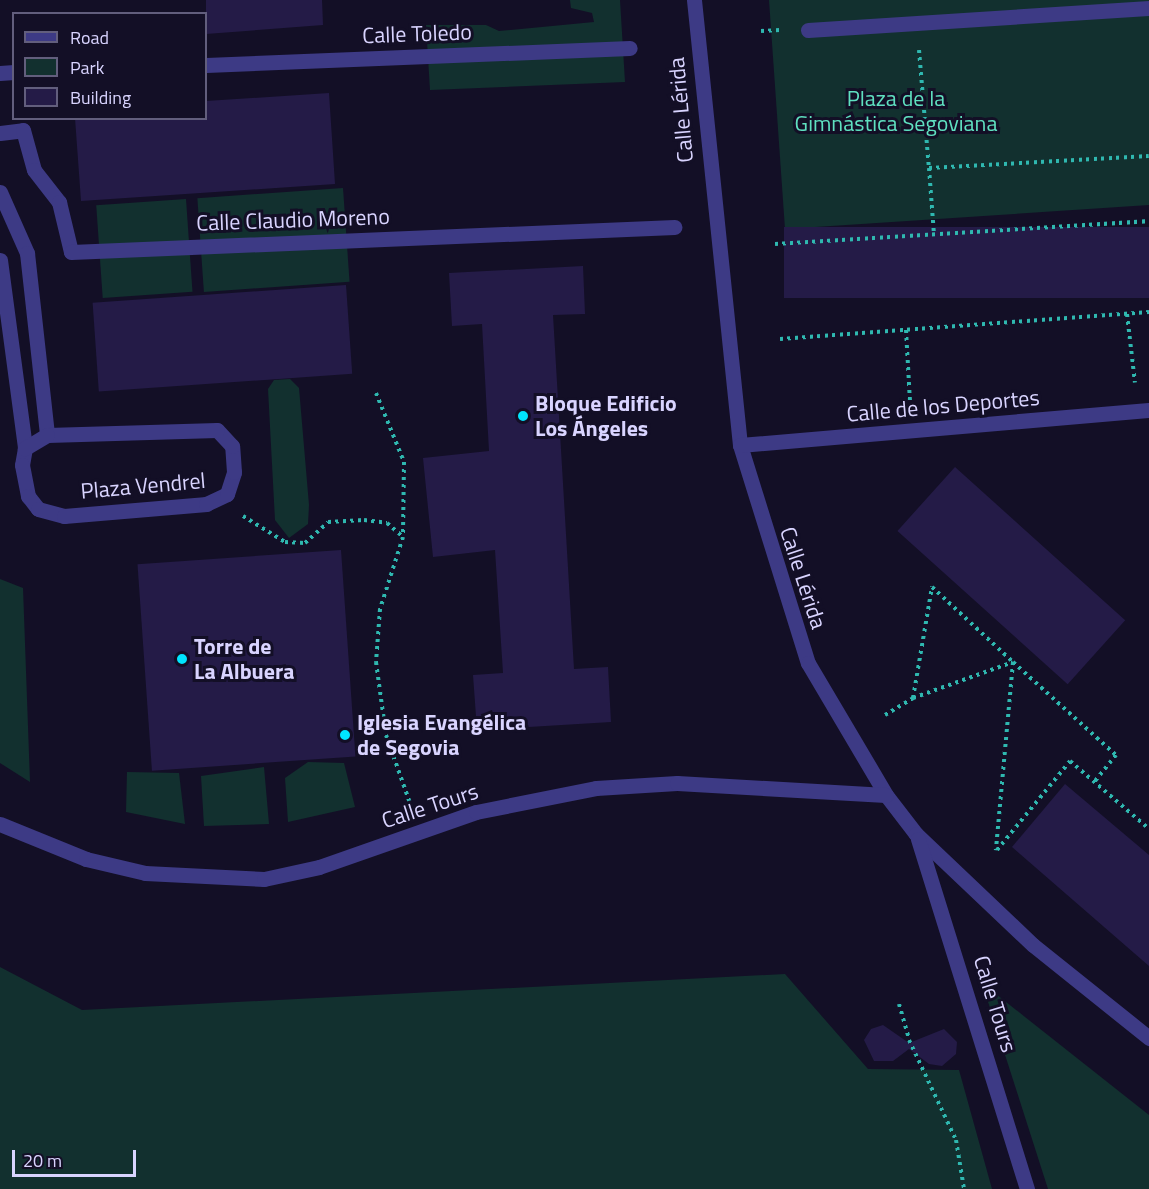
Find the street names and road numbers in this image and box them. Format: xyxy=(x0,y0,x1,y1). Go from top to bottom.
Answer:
street label: Calle Toledo xyxy=(362,19,472,49)
street label: Calle Lérida xyxy=(663,56,699,164)
street label: Calle Claudio Moreno xyxy=(196,203,390,237)
street label: Calle de los Deportes xyxy=(845,384,1041,428)
street label: Plaza Vendrel xyxy=(79,467,207,505)
street label: Calle Lérida xyxy=(774,524,832,632)
street label: Calle Tours xyxy=(378,778,482,834)
street label: Calle Tours xyxy=(968,952,1022,1056)

